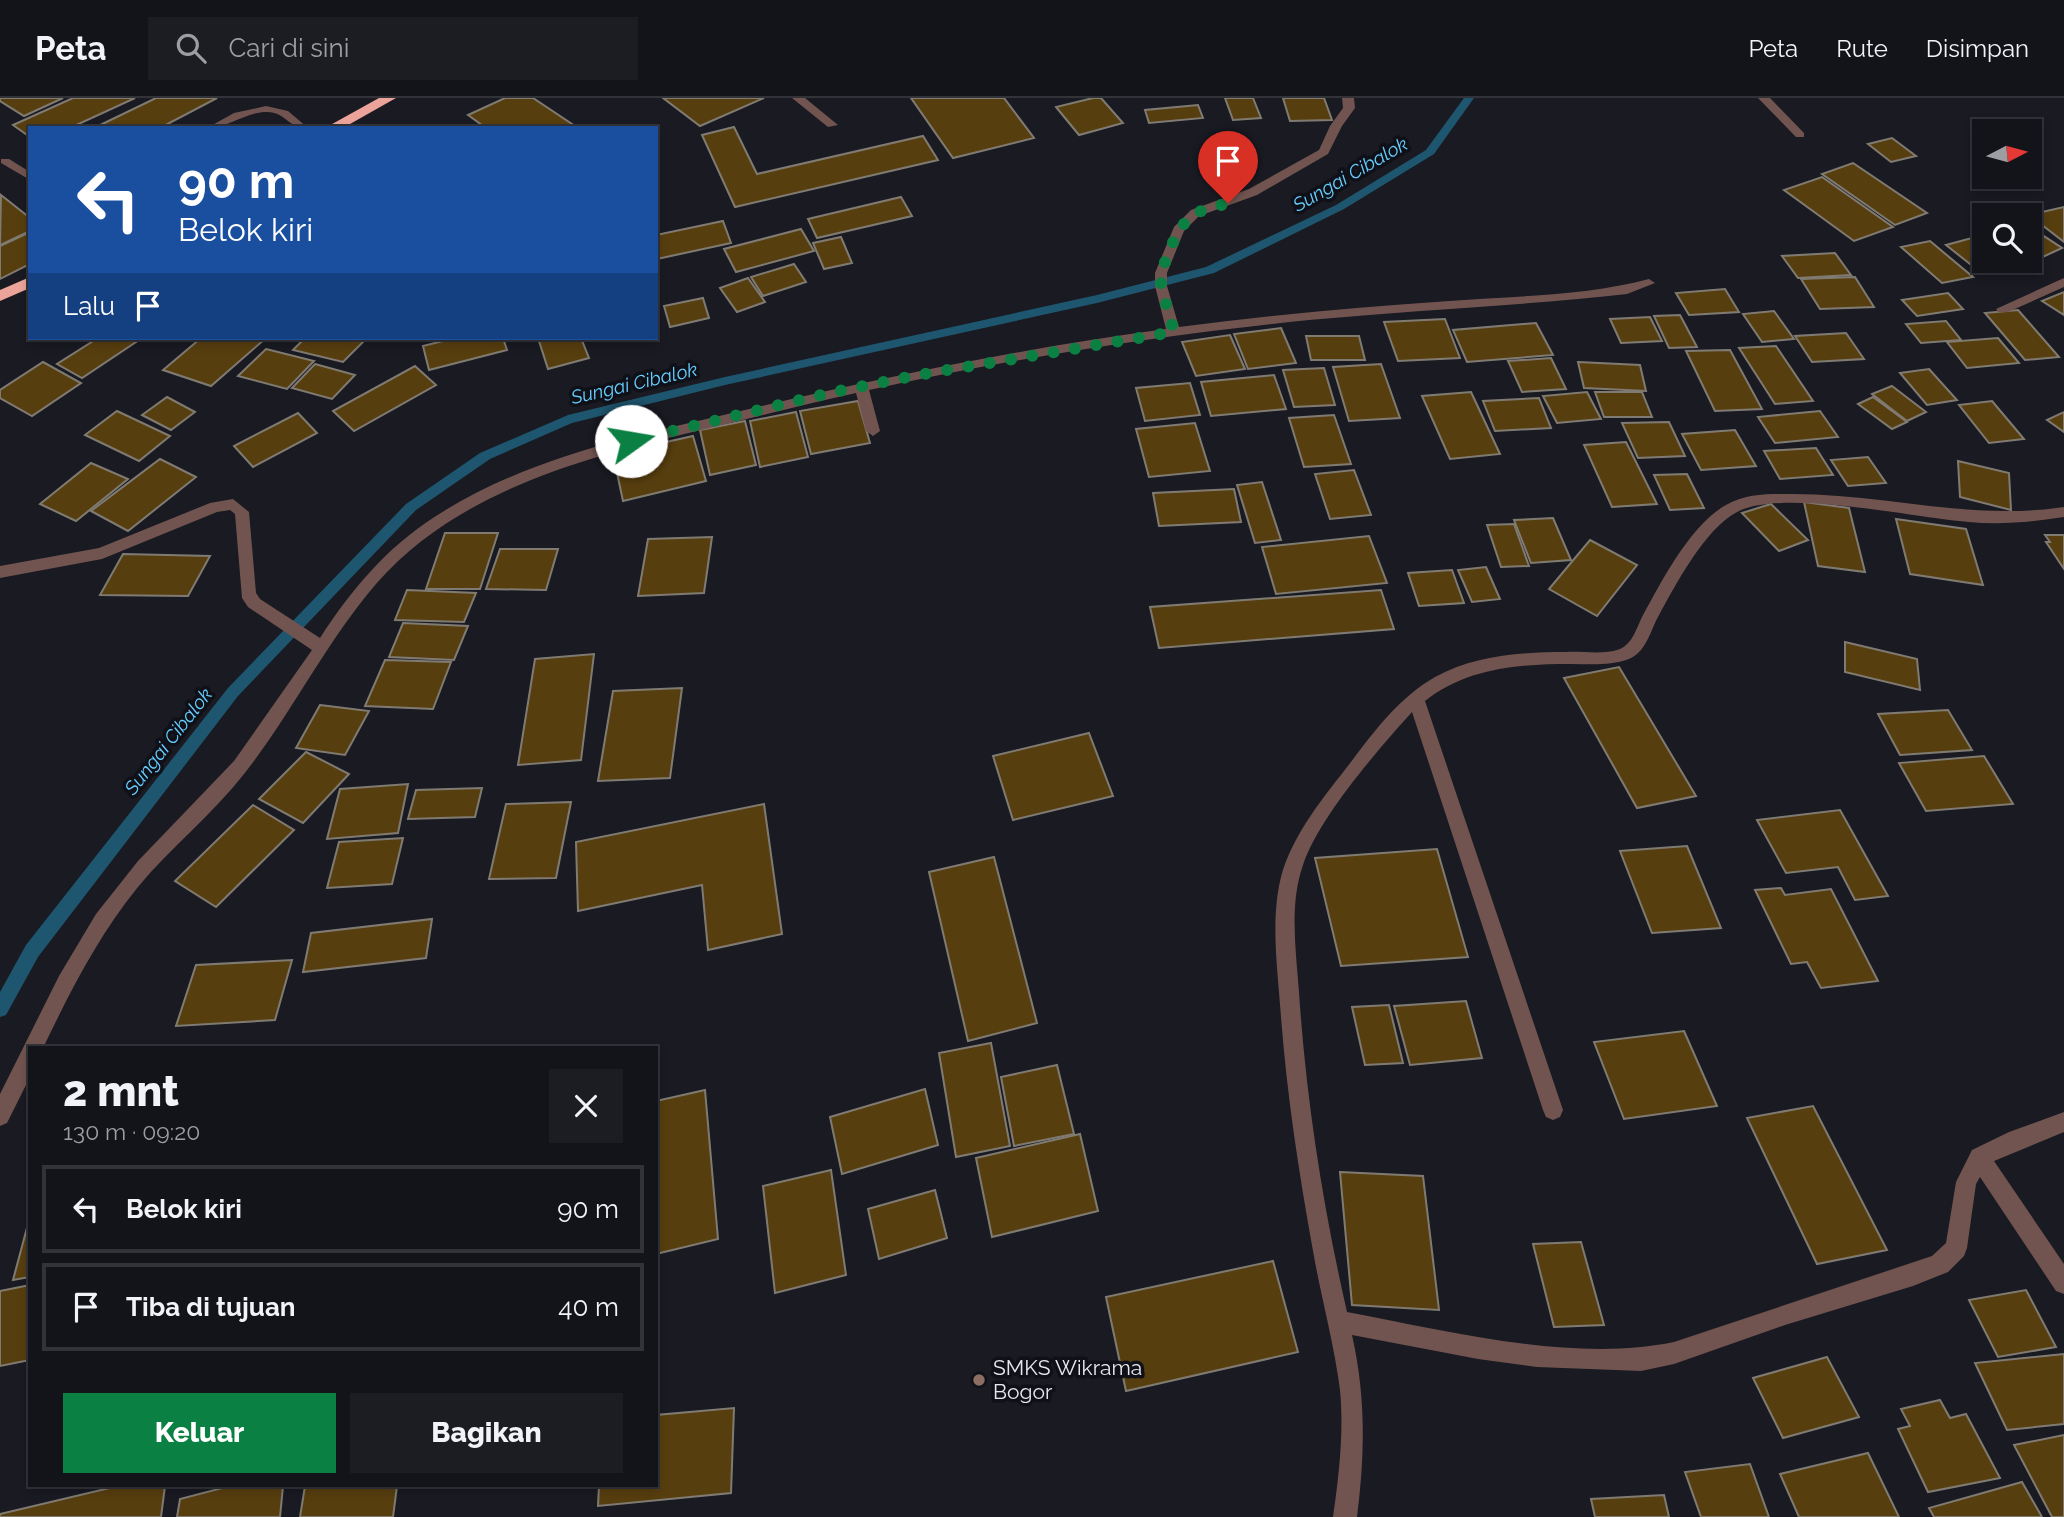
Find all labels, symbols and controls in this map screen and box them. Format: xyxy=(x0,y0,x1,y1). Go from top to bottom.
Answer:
search box xyxy=(148,17,638,80)
text: Peta xyxy=(35,29,106,68)
icon: search xyxy=(172,29,210,67)
text: Cari di sini xyxy=(228,33,349,63)
text: Peta xyxy=(1748,34,1798,63)
text: Rute xyxy=(1836,34,1888,63)
text: Disimpan xyxy=(1926,34,2029,63)
north arrow xyxy=(1972,119,2042,189)
map controls xyxy=(1972,119,2042,273)
pin xyxy=(1198,131,1258,203)
water label: Sungai Cibalok xyxy=(1288,132,1411,216)
icon: arrive xyxy=(1209,142,1247,180)
text: 90 m xyxy=(178,152,294,209)
icon: left xyxy=(63,154,154,245)
button: search xyxy=(1972,203,2042,273)
text: Belok kiri xyxy=(178,211,313,248)
icon: arrive xyxy=(129,287,167,325)
text: Lalu xyxy=(63,291,115,321)
water label: Sungai Cibalok xyxy=(568,358,699,408)
position arrow xyxy=(594,404,668,478)
water label: Sungai Cibalok xyxy=(119,683,216,799)
text: 2 mnt xyxy=(63,1067,179,1116)
button: close xyxy=(549,1069,623,1143)
text: 130 m · 09:20 xyxy=(63,1118,200,1145)
icon: left xyxy=(67,1190,105,1228)
text: Belok kiri xyxy=(126,1194,242,1224)
text: 90 m xyxy=(557,1194,619,1224)
icon: arrive xyxy=(67,1288,105,1326)
text: Tiba di tujuan xyxy=(126,1292,296,1322)
text: 40 m xyxy=(558,1292,619,1322)
place label: SMKS Wikrama Bogor xyxy=(993,1355,1142,1404)
marker: SMKS Wikrama Bogor xyxy=(971,1372,987,1388)
button: Keluar xyxy=(63,1393,336,1473)
button: Bagikan xyxy=(350,1393,623,1473)

